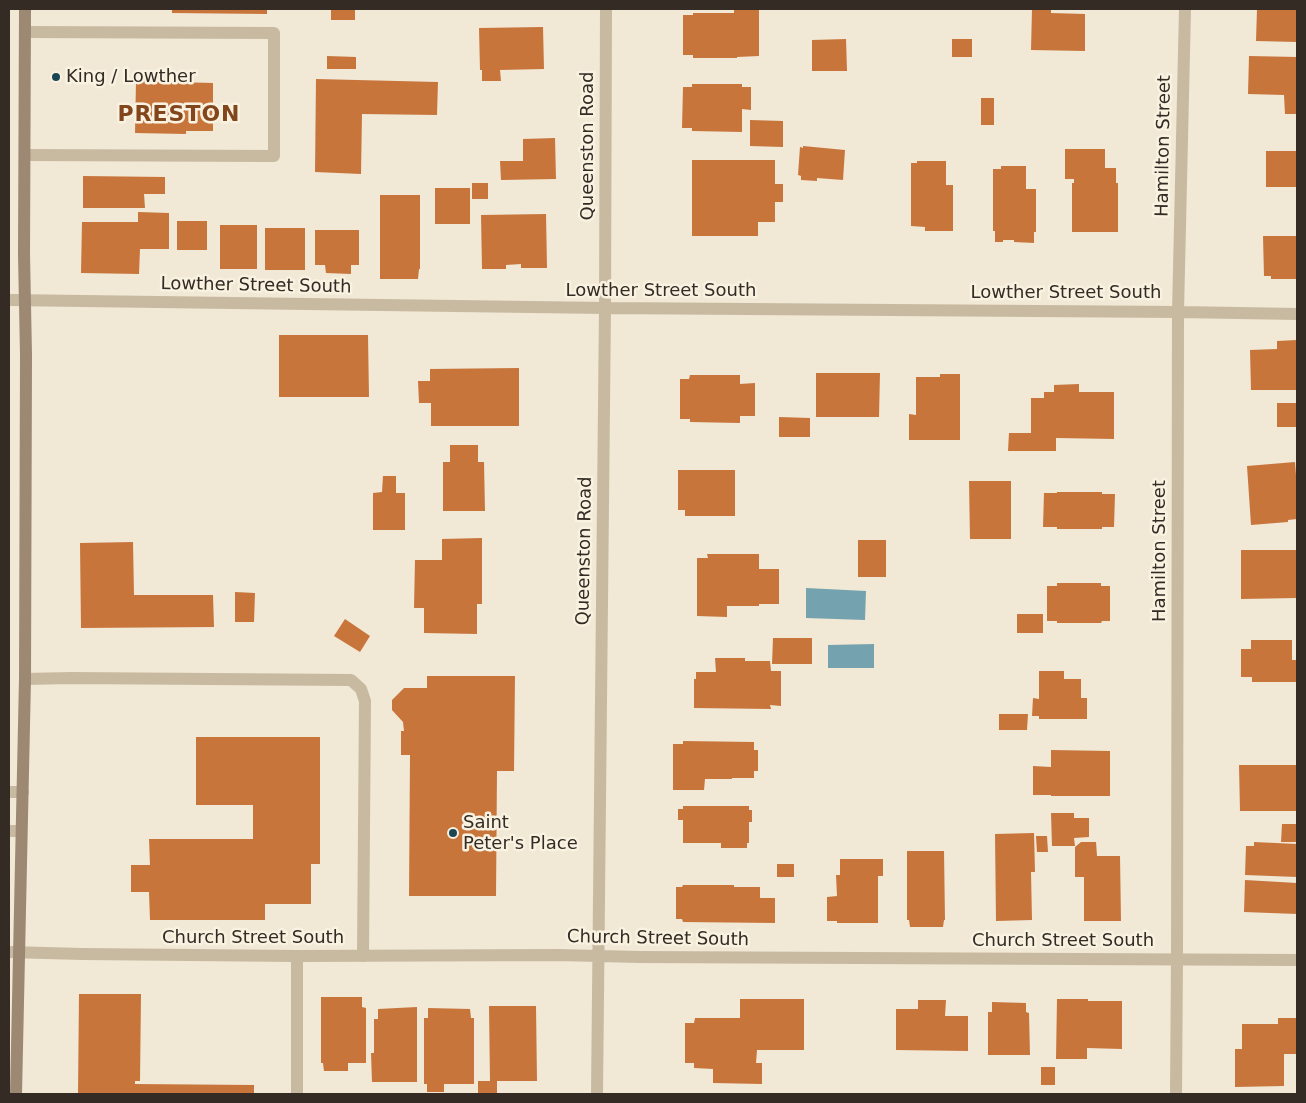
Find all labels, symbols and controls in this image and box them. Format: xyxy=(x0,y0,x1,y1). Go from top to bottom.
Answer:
place label: King / Lowther xyxy=(66,66,196,88)
marker: King / Lowther xyxy=(50,71,62,83)
street label: Queenston Road xyxy=(577,72,599,220)
street label: Hamilton Street xyxy=(1152,75,1176,217)
district label: PRESTON xyxy=(117,102,241,128)
street label: Lowther Street South xyxy=(160,274,352,298)
street label: Lowther Street South xyxy=(566,280,756,302)
street label: Lowther Street South xyxy=(971,282,1161,304)
street label: Queenston Road xyxy=(573,476,597,626)
street label: Hamilton Street xyxy=(1149,480,1171,622)
place label: Saint Peter's Place xyxy=(463,812,578,854)
marker: Saint Peter's Place xyxy=(447,827,459,839)
street label: Church Street South xyxy=(162,927,344,949)
street label: Church Street South xyxy=(567,927,749,951)
street label: Church Street South xyxy=(972,930,1154,952)

